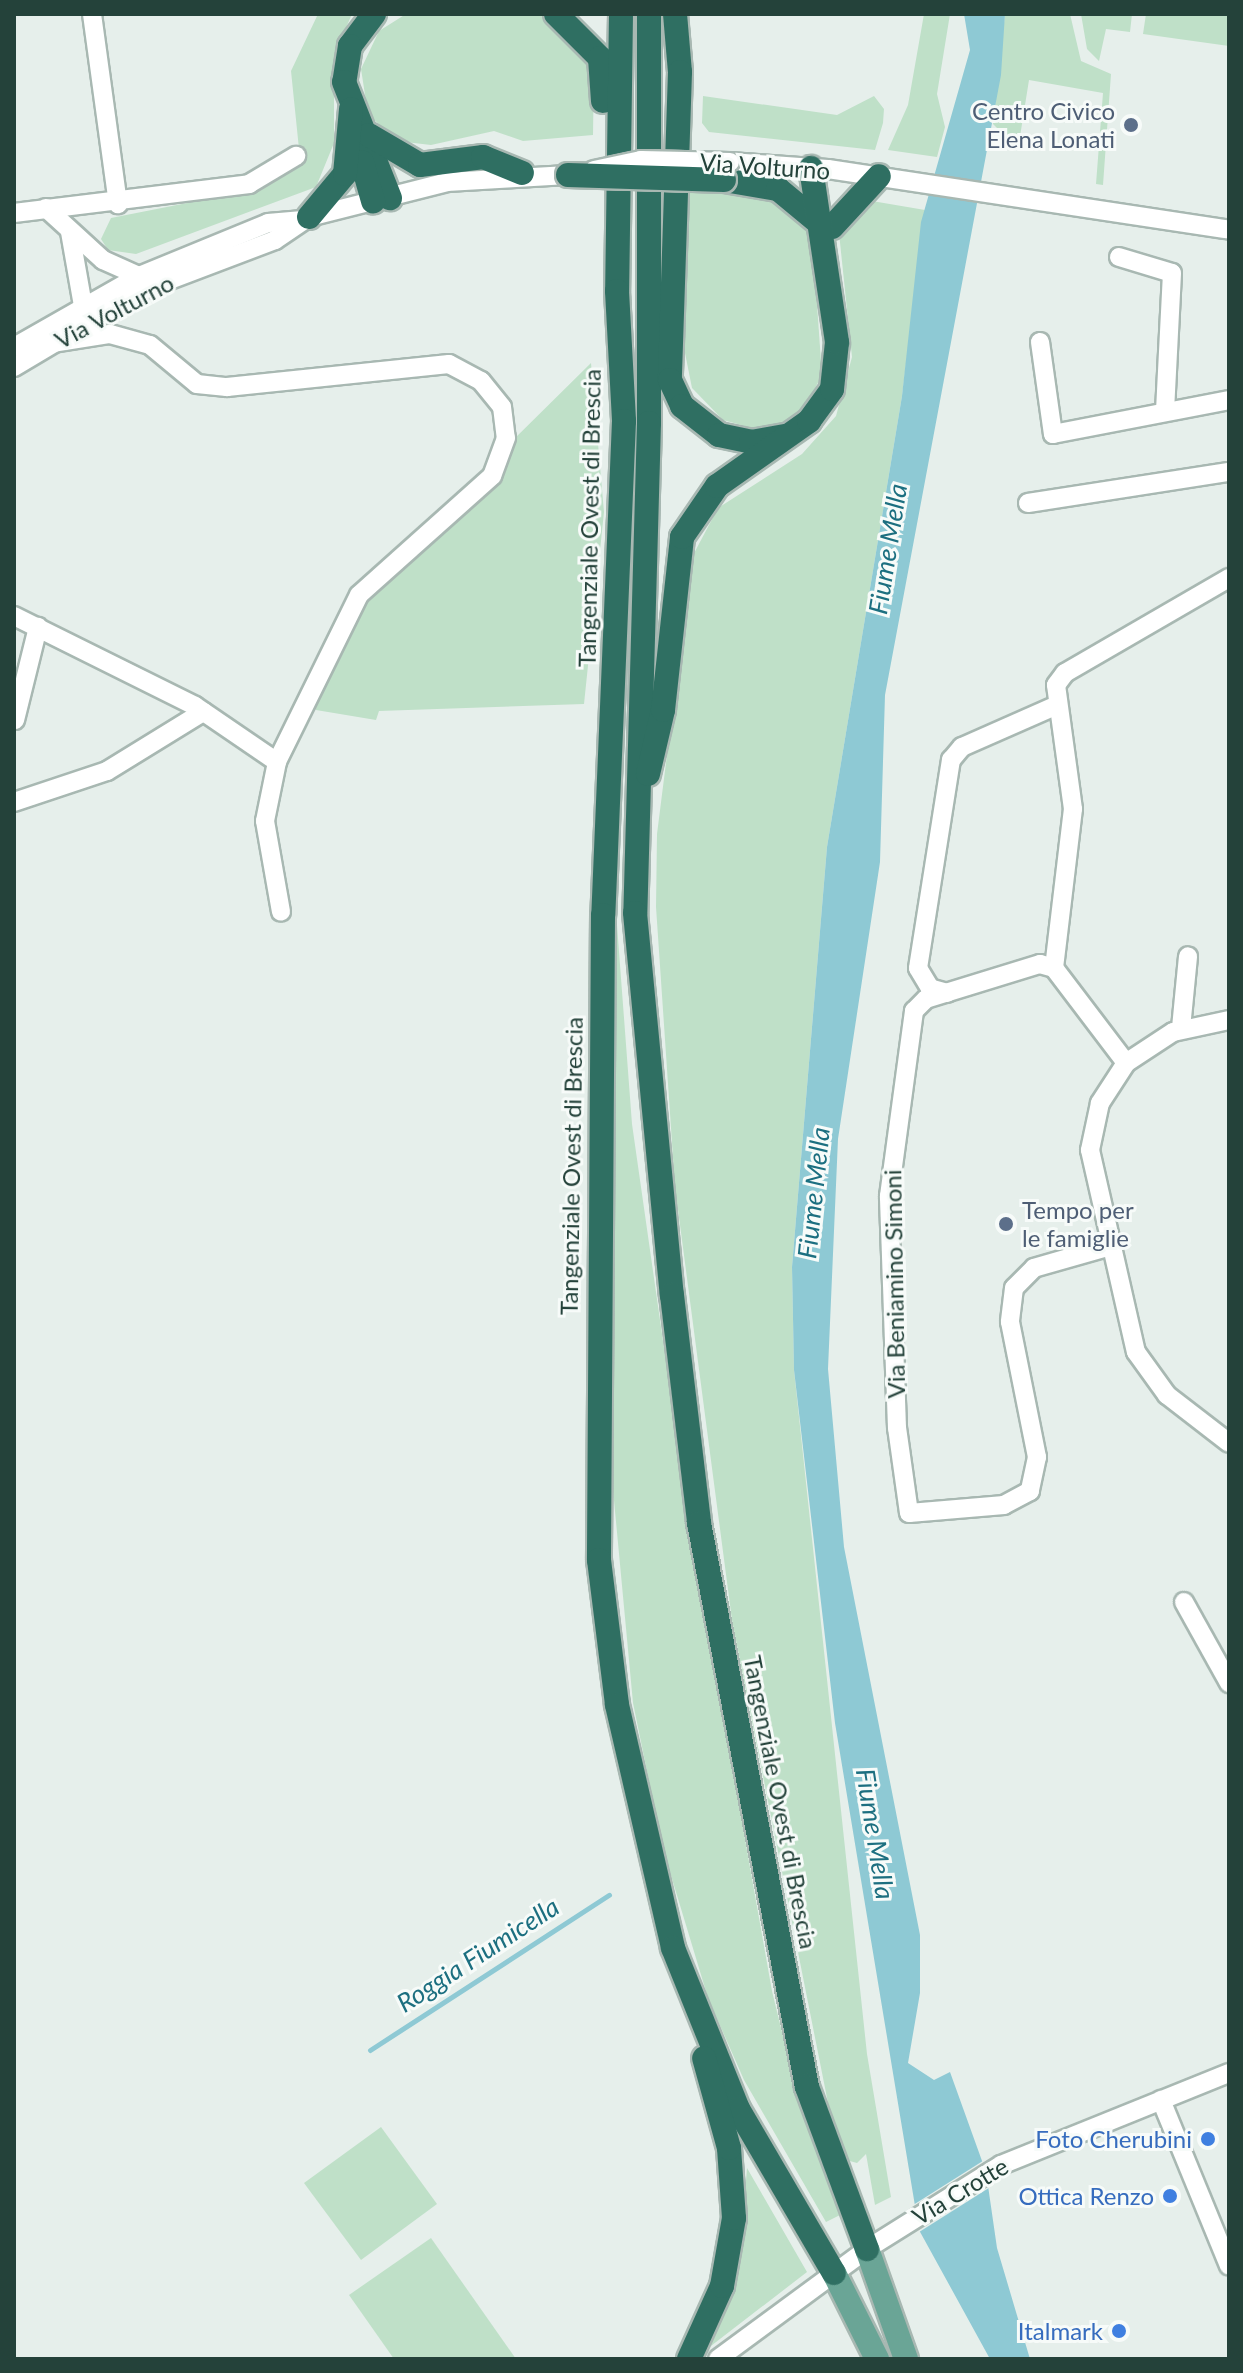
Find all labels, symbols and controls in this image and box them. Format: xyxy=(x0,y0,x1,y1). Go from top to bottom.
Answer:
place label: Centro Civico Elena Lonati xyxy=(972,97,1115,153)
marker: Centro Civico Elena Lonati xyxy=(1122,116,1140,134)
street label: Via Volturno xyxy=(698,147,832,185)
street label: Via Volturno xyxy=(49,267,179,355)
street label: Tangenziale Ovest di Brescia xyxy=(572,369,606,667)
water label: Fiume Mella xyxy=(862,481,914,617)
street label: Tangenziale Ovest di Brescia xyxy=(554,1017,588,1315)
water label: Fiume Mella xyxy=(792,1126,836,1260)
street label: Via Beniamino Simoni xyxy=(878,1169,910,1399)
place label: Tempo per le famiglie xyxy=(1022,1196,1134,1252)
marker: Tempo per le famiglie xyxy=(997,1215,1015,1233)
street label: Tangenziale Ovest di Brescia xyxy=(738,1653,824,1951)
water label: Fiume Mella xyxy=(849,1766,901,1902)
water label: Roggia Fiumicella xyxy=(391,1891,565,2019)
place label: Foto Cherubini xyxy=(1035,2125,1192,2153)
marker: Foto Cherubini xyxy=(1199,2130,1217,2148)
street label: Via Crotte xyxy=(907,2151,1013,2231)
place label: Ottica Renzo xyxy=(1018,2182,1154,2210)
marker: Ottica Renzo xyxy=(1161,2187,1179,2205)
place label: Italmark xyxy=(1018,2317,1103,2345)
marker: Italmark xyxy=(1110,2322,1128,2340)

